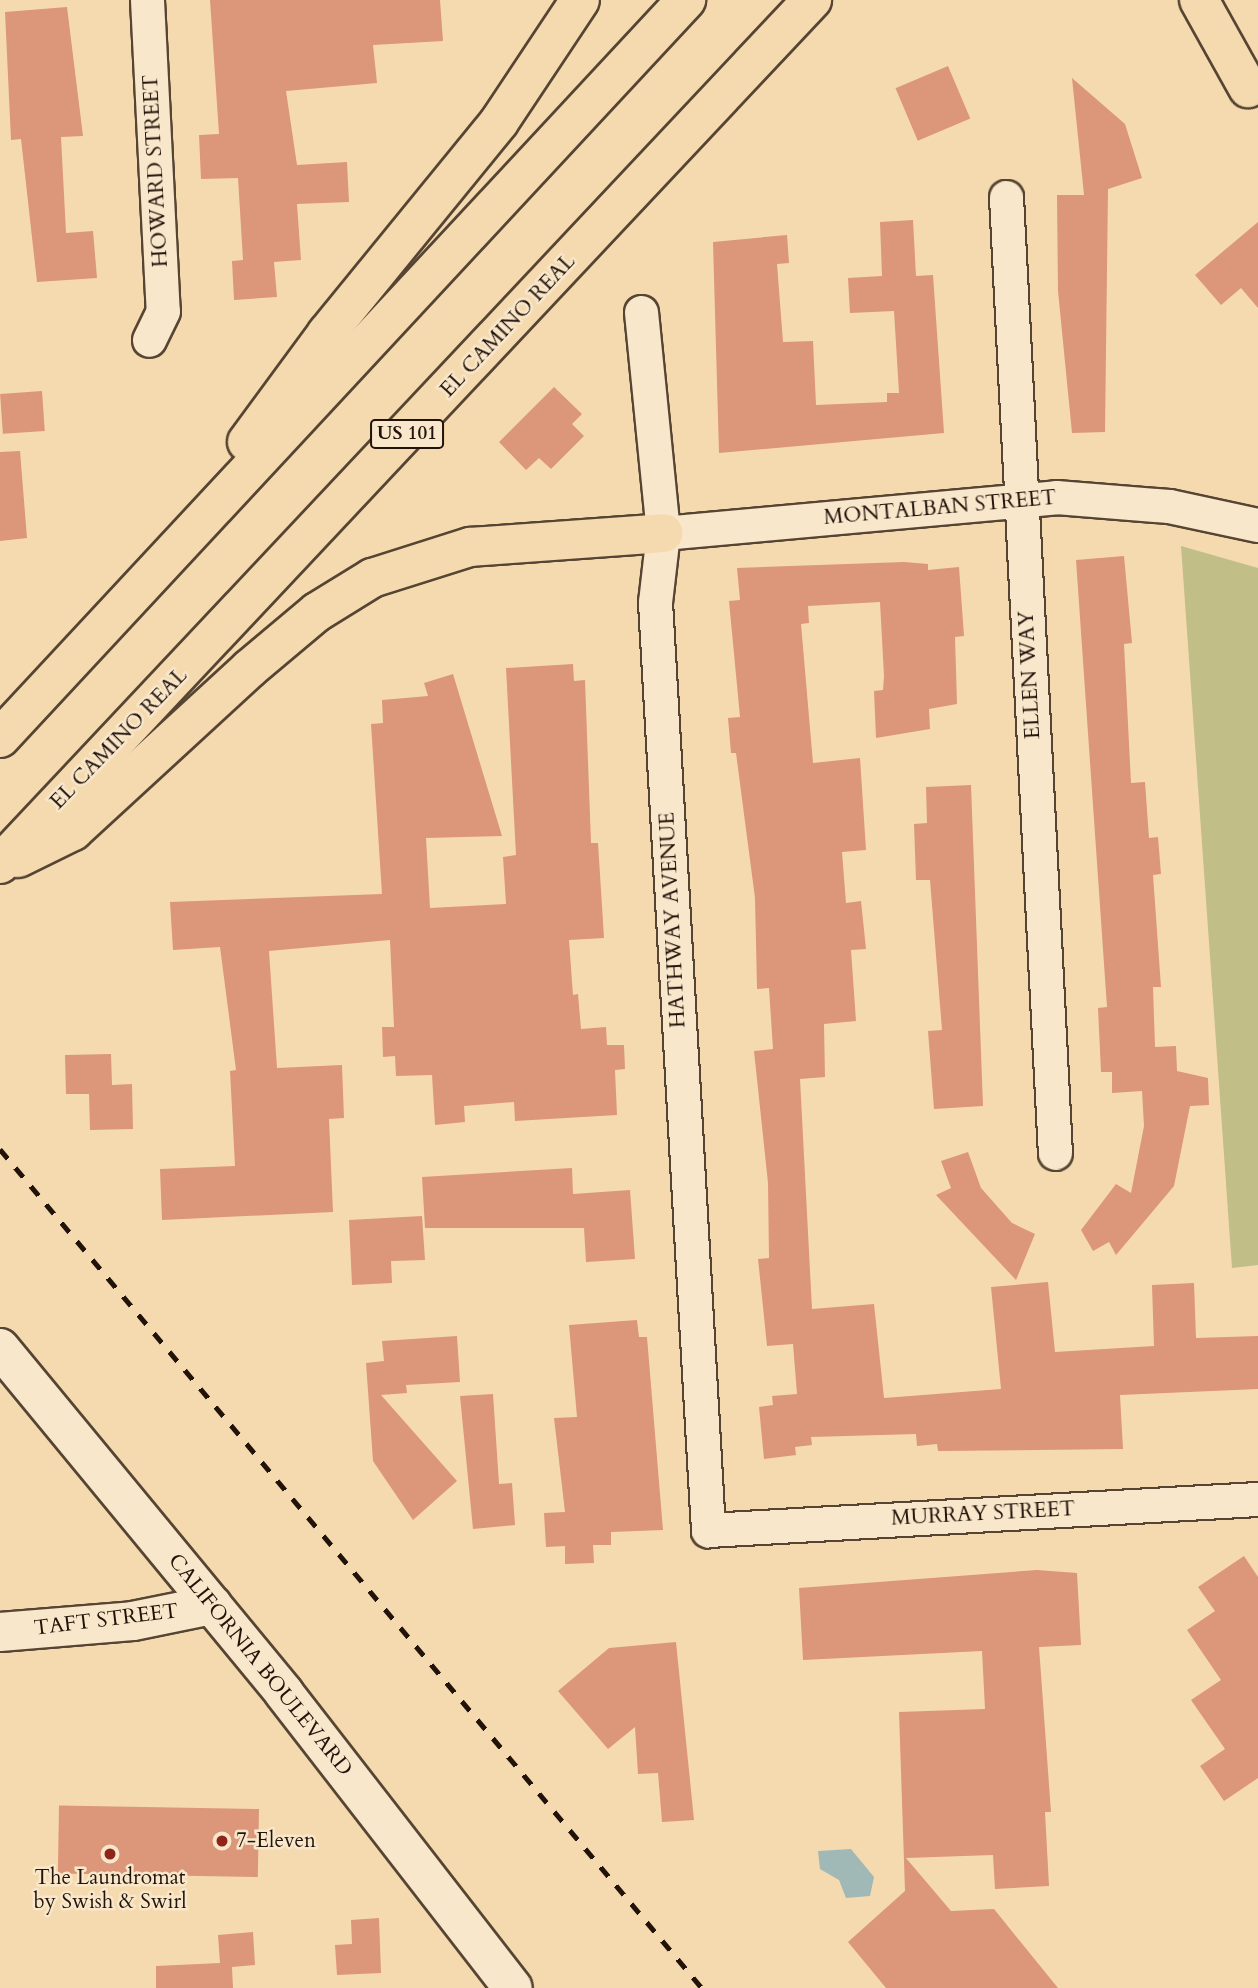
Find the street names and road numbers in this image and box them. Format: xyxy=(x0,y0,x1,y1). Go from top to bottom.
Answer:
street label: HOWARD STREET xyxy=(138,74,174,268)
street label: EL CAMINO REAL xyxy=(435,249,581,403)
road number: US 101 xyxy=(368,418,446,449)
street label: MONTALBAN STREET xyxy=(823,485,1057,531)
street label: ELLEN WAY xyxy=(1014,610,1046,740)
street label: EL CAMINO REAL xyxy=(45,663,193,815)
street label: HATHWAY AVENUE xyxy=(655,811,691,1029)
street label: MURRAY STREET xyxy=(890,1497,1076,1531)
street label: CALIFORNIA BOULEVARD xyxy=(163,1549,357,1781)
street label: TAFT STREET xyxy=(32,1599,180,1641)

